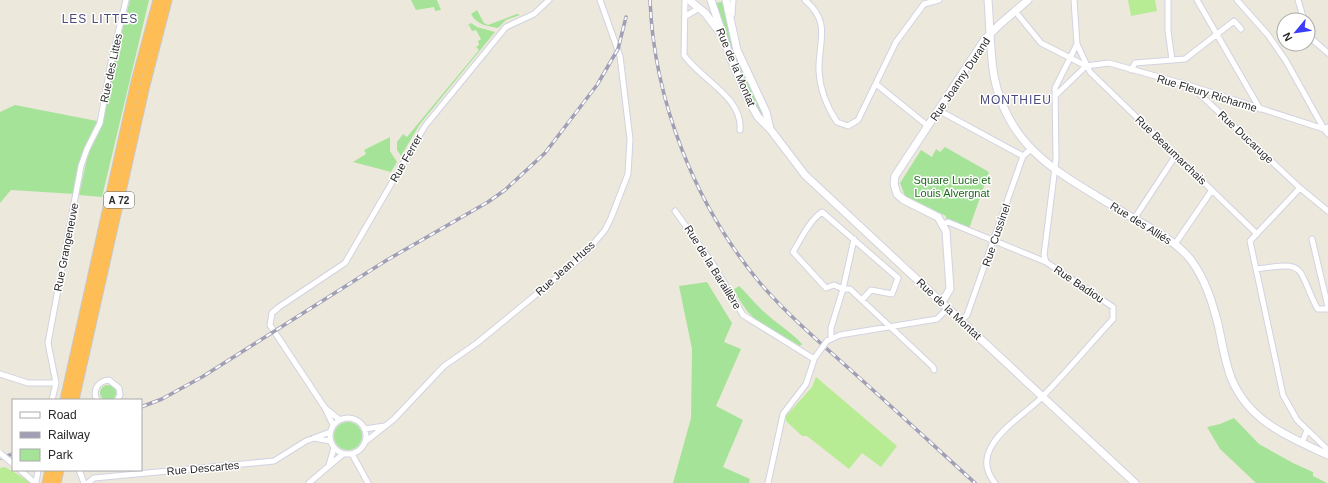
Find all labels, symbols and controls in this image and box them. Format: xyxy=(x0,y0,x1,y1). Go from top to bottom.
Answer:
district label: LES LITTES xyxy=(62,12,138,26)
north arrow xyxy=(1276,12,1316,52)
street label: Rue de la Montat xyxy=(714,26,758,108)
text: N xyxy=(1280,30,1294,43)
street label: Rue des Littes xyxy=(98,32,124,104)
street label: Rue Joanny Durand xyxy=(928,35,992,123)
street label: Rue Fleury Richarme xyxy=(1156,72,1258,114)
district label: MONTHIEU xyxy=(980,93,1052,107)
street label: Rue Ducaruge xyxy=(1216,108,1276,166)
street label: Rue Beaumarchais xyxy=(1133,113,1209,187)
street label: Rue Ferrer xyxy=(388,132,425,184)
park label: Square Lucie et Louis Alvergnat xyxy=(913,174,991,199)
road number: A 72 xyxy=(104,192,134,208)
street label: Rue des Alliés xyxy=(1108,199,1174,247)
street label: Rue Grangeneuve xyxy=(52,202,80,292)
street label: Rue Cussinel xyxy=(980,202,1012,268)
street label: Rue de la Baraillère xyxy=(682,223,744,311)
street label: Rue Jean Huss xyxy=(533,238,597,298)
street label: Rue Badiou xyxy=(1052,263,1106,305)
street label: Rue de la Montat xyxy=(914,276,984,342)
legend xyxy=(12,399,142,471)
text: Road xyxy=(48,408,77,422)
text: Railway xyxy=(48,428,90,442)
text: Park xyxy=(48,448,74,462)
street label: Rue Descartes xyxy=(166,459,240,477)

